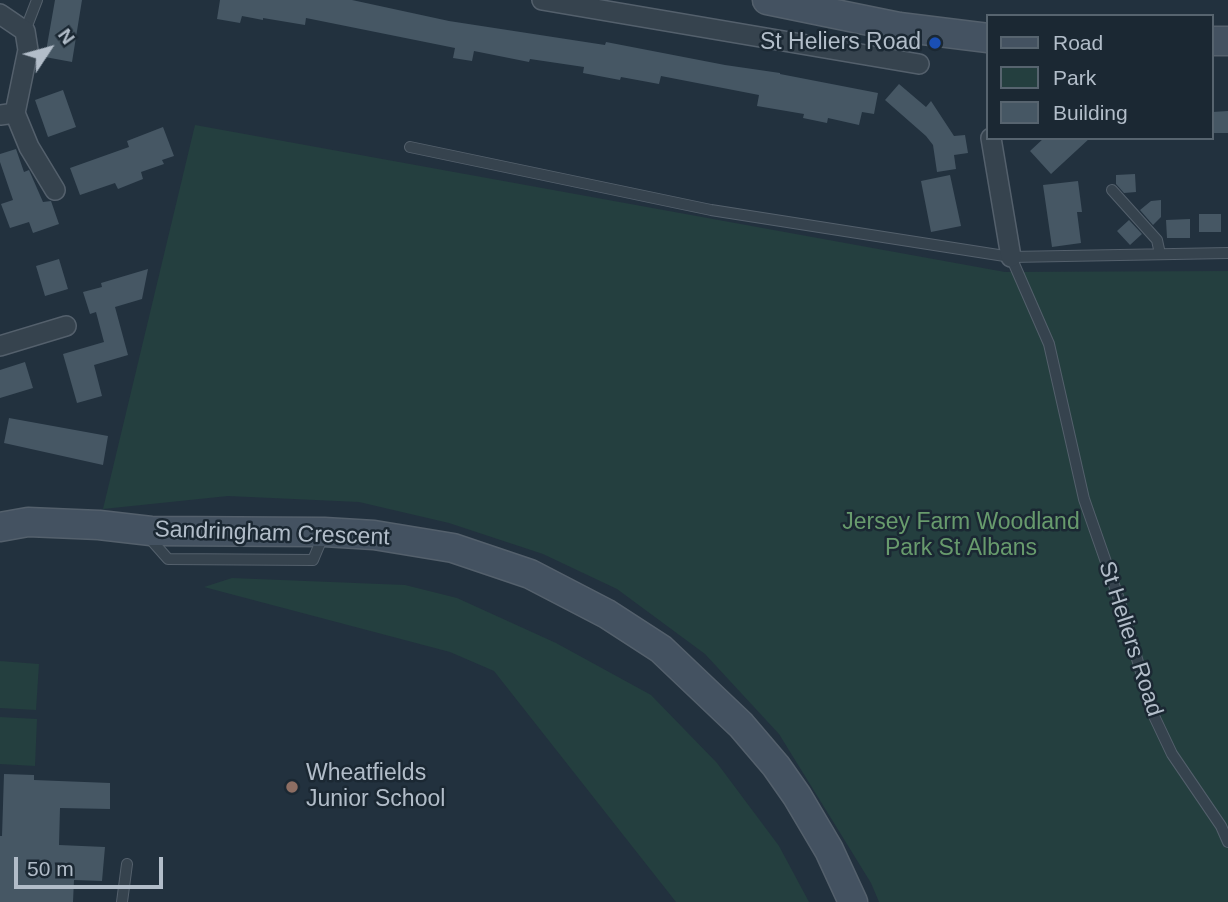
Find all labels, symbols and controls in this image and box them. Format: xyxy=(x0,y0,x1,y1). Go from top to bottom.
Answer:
north arrow xyxy=(14,14,84,84)
legend xyxy=(986,14,1214,140)
text: N xyxy=(54,25,79,48)
place label: St Heliers Road xyxy=(760,29,921,57)
text: Road xyxy=(1053,31,1103,54)
marker: St Heliers Road xyxy=(927,35,943,51)
text: Park xyxy=(1053,66,1096,89)
text: Building xyxy=(1053,101,1128,124)
park label: Jersey Farm Woodland Park St Albans xyxy=(842,509,1080,563)
street label: Sandringham Crescent xyxy=(154,516,390,552)
street label: St Heliers Road xyxy=(1092,558,1168,720)
place label: Wheatfields Junior School xyxy=(306,760,445,814)
marker: Wheatfields Junior School xyxy=(284,779,300,795)
scale bar xyxy=(18,842,166,886)
text: 50 m xyxy=(27,857,74,880)

